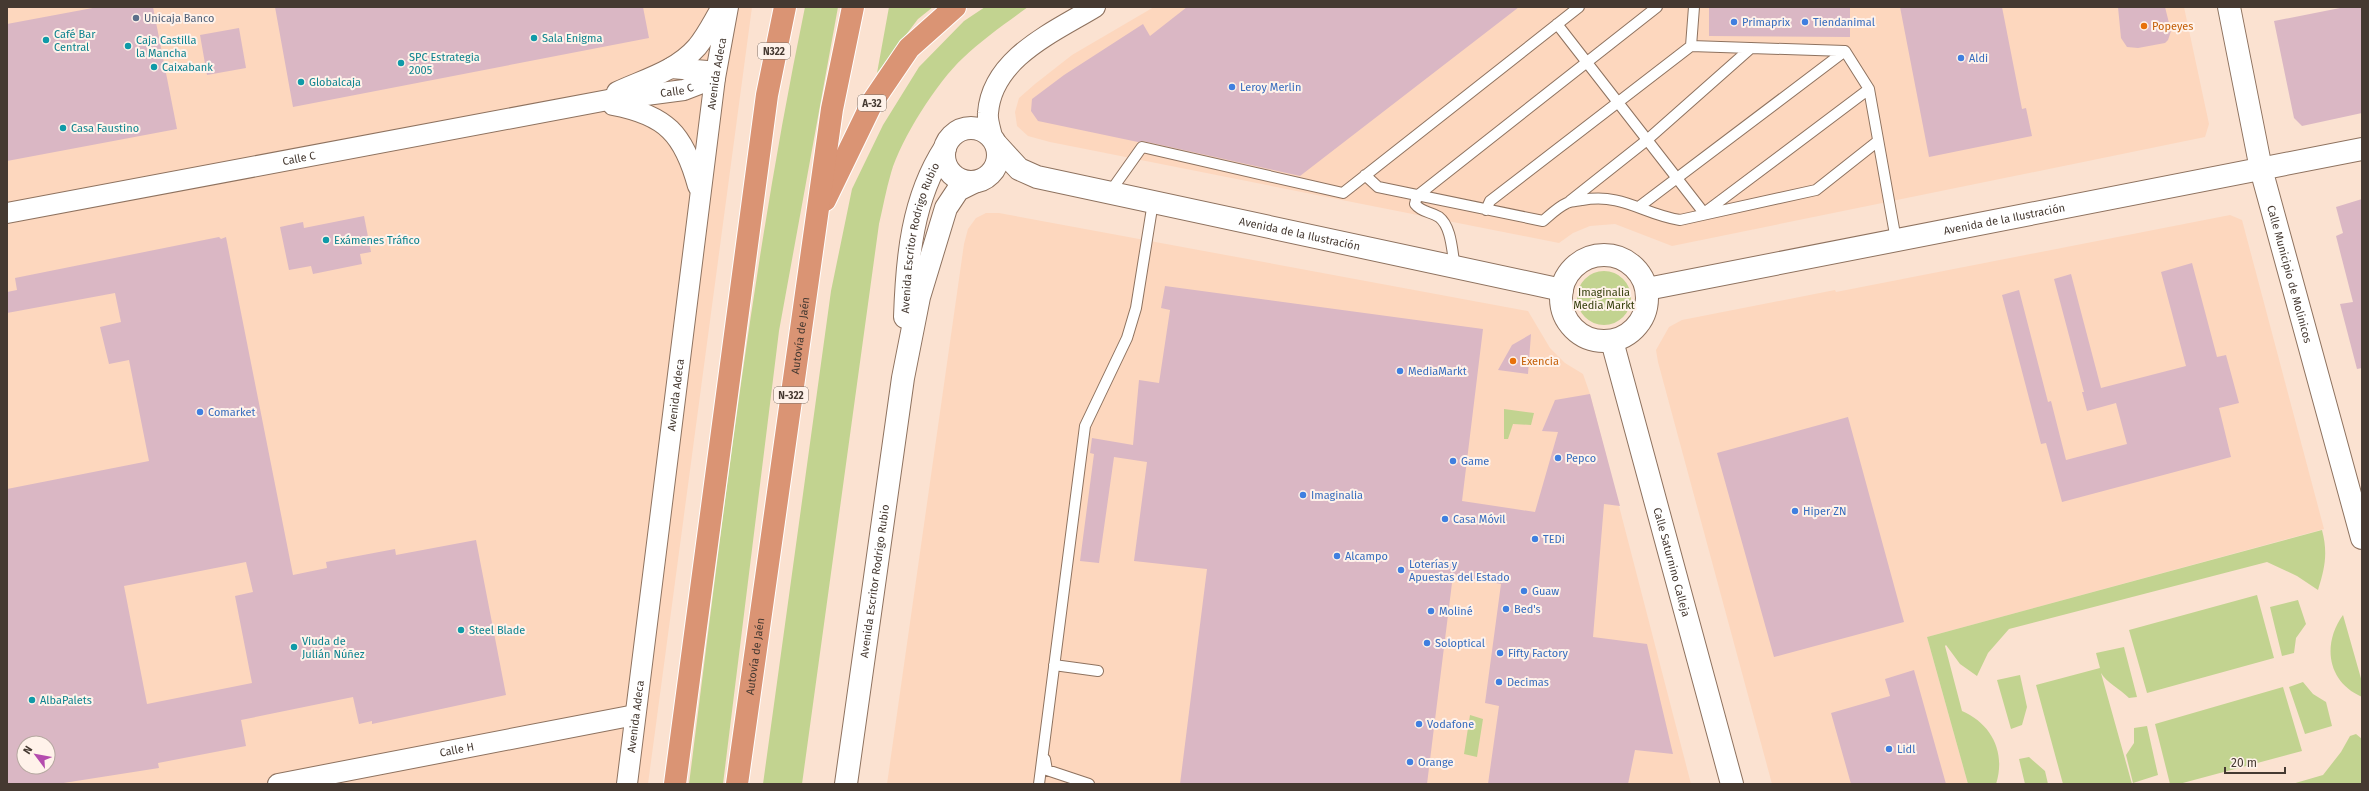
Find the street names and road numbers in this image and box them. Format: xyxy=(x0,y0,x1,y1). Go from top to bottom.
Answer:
street label: Avenida Adeca xyxy=(705,37,729,110)
road number: N322 xyxy=(758,43,790,59)
street label: Calle C xyxy=(660,81,695,100)
road number: A-32 xyxy=(858,95,886,111)
street label: Calle C xyxy=(281,149,317,168)
street label: Avenida Escritor Rodrigo Rubio xyxy=(899,160,942,314)
street label: Avenida de la Ilustración xyxy=(1942,201,2066,238)
street label: Calle Municipio de Molinicos xyxy=(2264,204,2314,344)
street label: Avenida de la Ilustración xyxy=(1238,215,1361,253)
street label: Autovía de Jaén xyxy=(789,296,812,375)
street label: Avenida Adeca xyxy=(665,358,687,432)
road number: N-322 xyxy=(774,387,808,403)
street label: Avenida Escritor Rodrigo Rubio xyxy=(858,504,892,659)
street label: Calle Saturnino Calleja xyxy=(1650,506,1692,618)
street label: Autovía de Jaén xyxy=(744,617,767,696)
street label: Avenida Adeca xyxy=(625,680,647,753)
street label: Calle H xyxy=(438,740,475,760)

